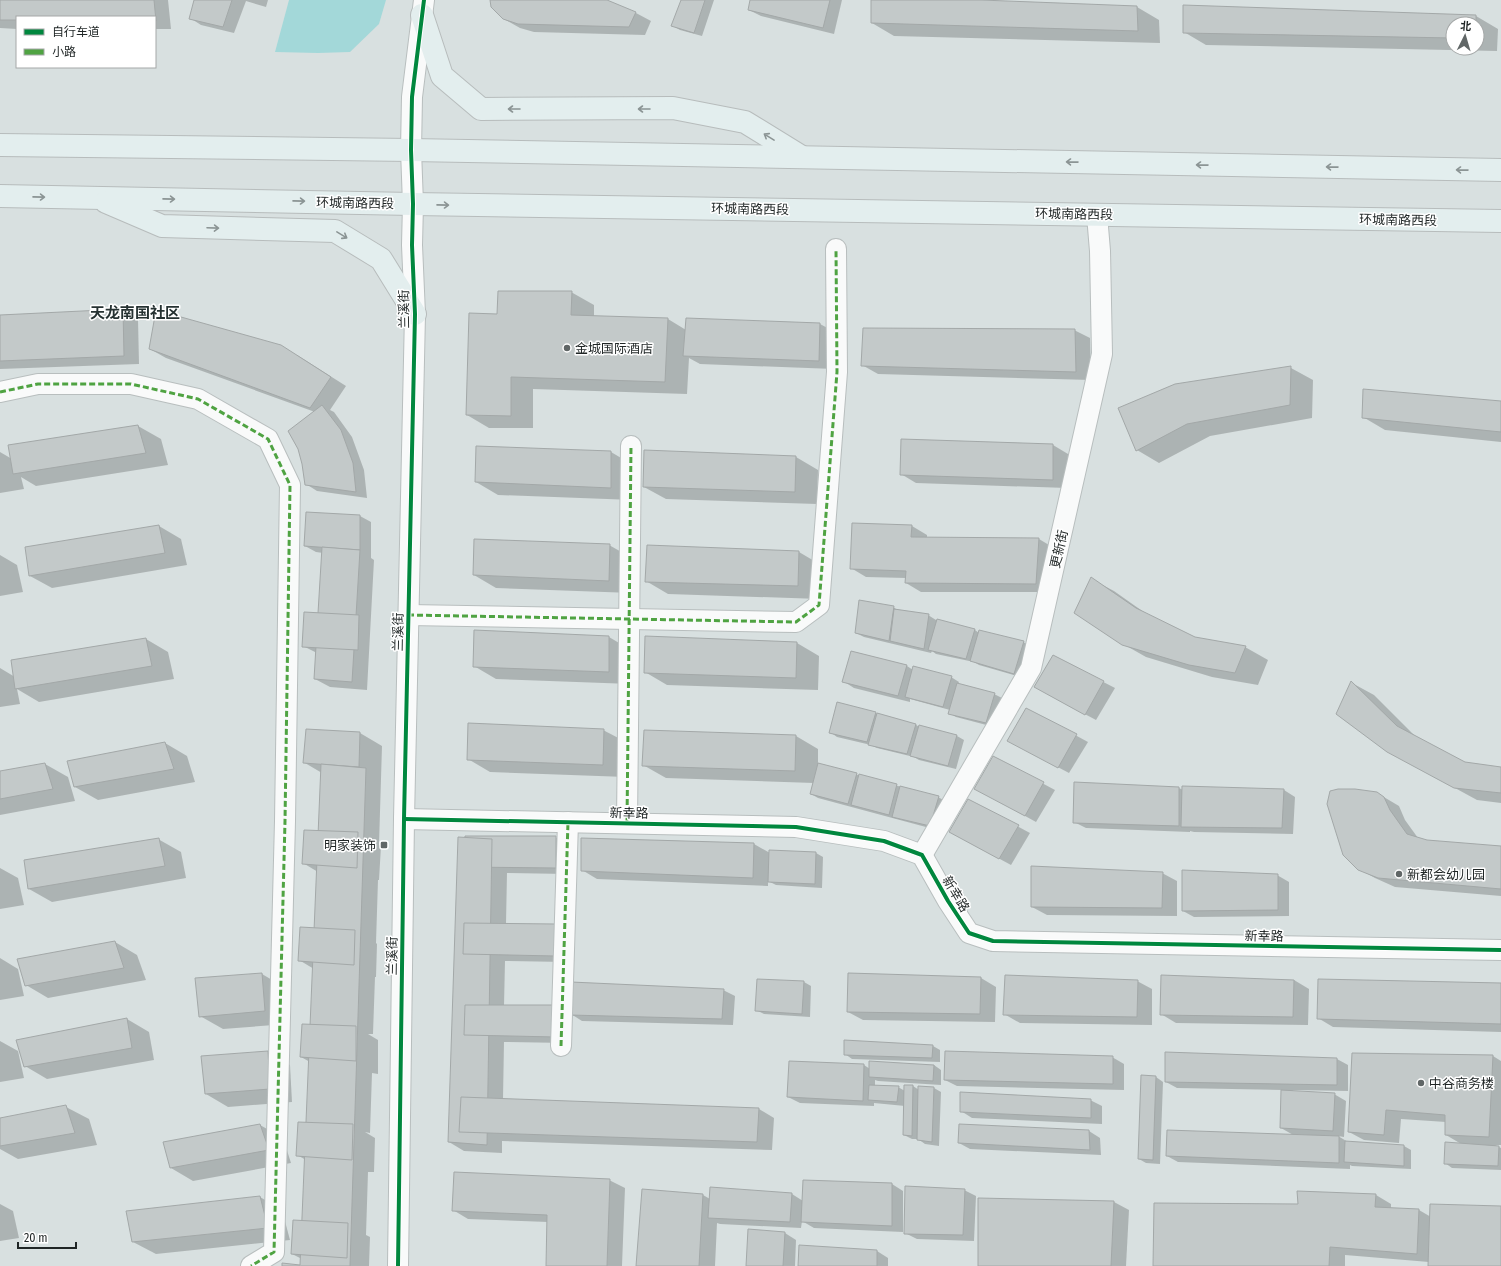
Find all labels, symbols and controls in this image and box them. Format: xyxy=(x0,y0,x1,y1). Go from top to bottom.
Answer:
legend xyxy=(16,16,156,68)
north arrow xyxy=(1445,16,1485,56)
text: 北 xyxy=(1460,20,1472,33)
text: 自行车道 xyxy=(52,25,100,39)
text: 小路 xyxy=(52,45,76,59)
one-way arrow xyxy=(508,105,521,113)
one-way arrow xyxy=(638,105,651,113)
one-way arrow xyxy=(763,132,775,140)
one-way arrow xyxy=(1066,159,1079,166)
one-way arrow xyxy=(1196,161,1209,169)
one-way arrow xyxy=(1326,163,1339,171)
one-way arrow xyxy=(1456,166,1469,173)
one-way arrow xyxy=(32,193,45,200)
one-way arrow xyxy=(162,195,175,203)
street label: 环城南路西段 xyxy=(316,195,394,211)
one-way arrow xyxy=(292,197,305,205)
one-way arrow xyxy=(436,201,449,208)
street label: 环城南路西段 xyxy=(711,201,789,217)
street label: 环城南路西段 xyxy=(1035,206,1113,222)
street label: 环城南路西段 xyxy=(1359,212,1437,228)
one-way arrow xyxy=(206,224,219,232)
one-way arrow xyxy=(336,232,348,240)
street label: 兰溪街 xyxy=(396,289,412,329)
district label: 天龙南国社区 xyxy=(90,304,180,322)
place label: 金城国际酒店 xyxy=(575,341,653,356)
marker: 金城国际酒店 xyxy=(562,343,572,353)
street label: 更新街 xyxy=(1047,528,1071,570)
street label: 兰溪街 xyxy=(390,612,406,652)
street label: 新幸路 xyxy=(609,805,649,821)
place label: 明家装饰 xyxy=(324,838,376,853)
marker: 明家装饰 xyxy=(379,840,389,850)
place label: 新都会幼儿园 xyxy=(1407,867,1485,882)
marker: 新都会幼儿园 xyxy=(1394,869,1404,879)
street label: 新幸路 xyxy=(940,873,972,915)
street label: 新幸路 xyxy=(1244,928,1284,944)
street label: 兰溪街 xyxy=(384,936,400,976)
place label: 中谷商务楼 xyxy=(1429,1076,1494,1091)
marker: 中谷商务楼 xyxy=(1416,1078,1426,1088)
scale bar xyxy=(18,1224,76,1250)
text: 20 m xyxy=(24,1231,48,1245)

